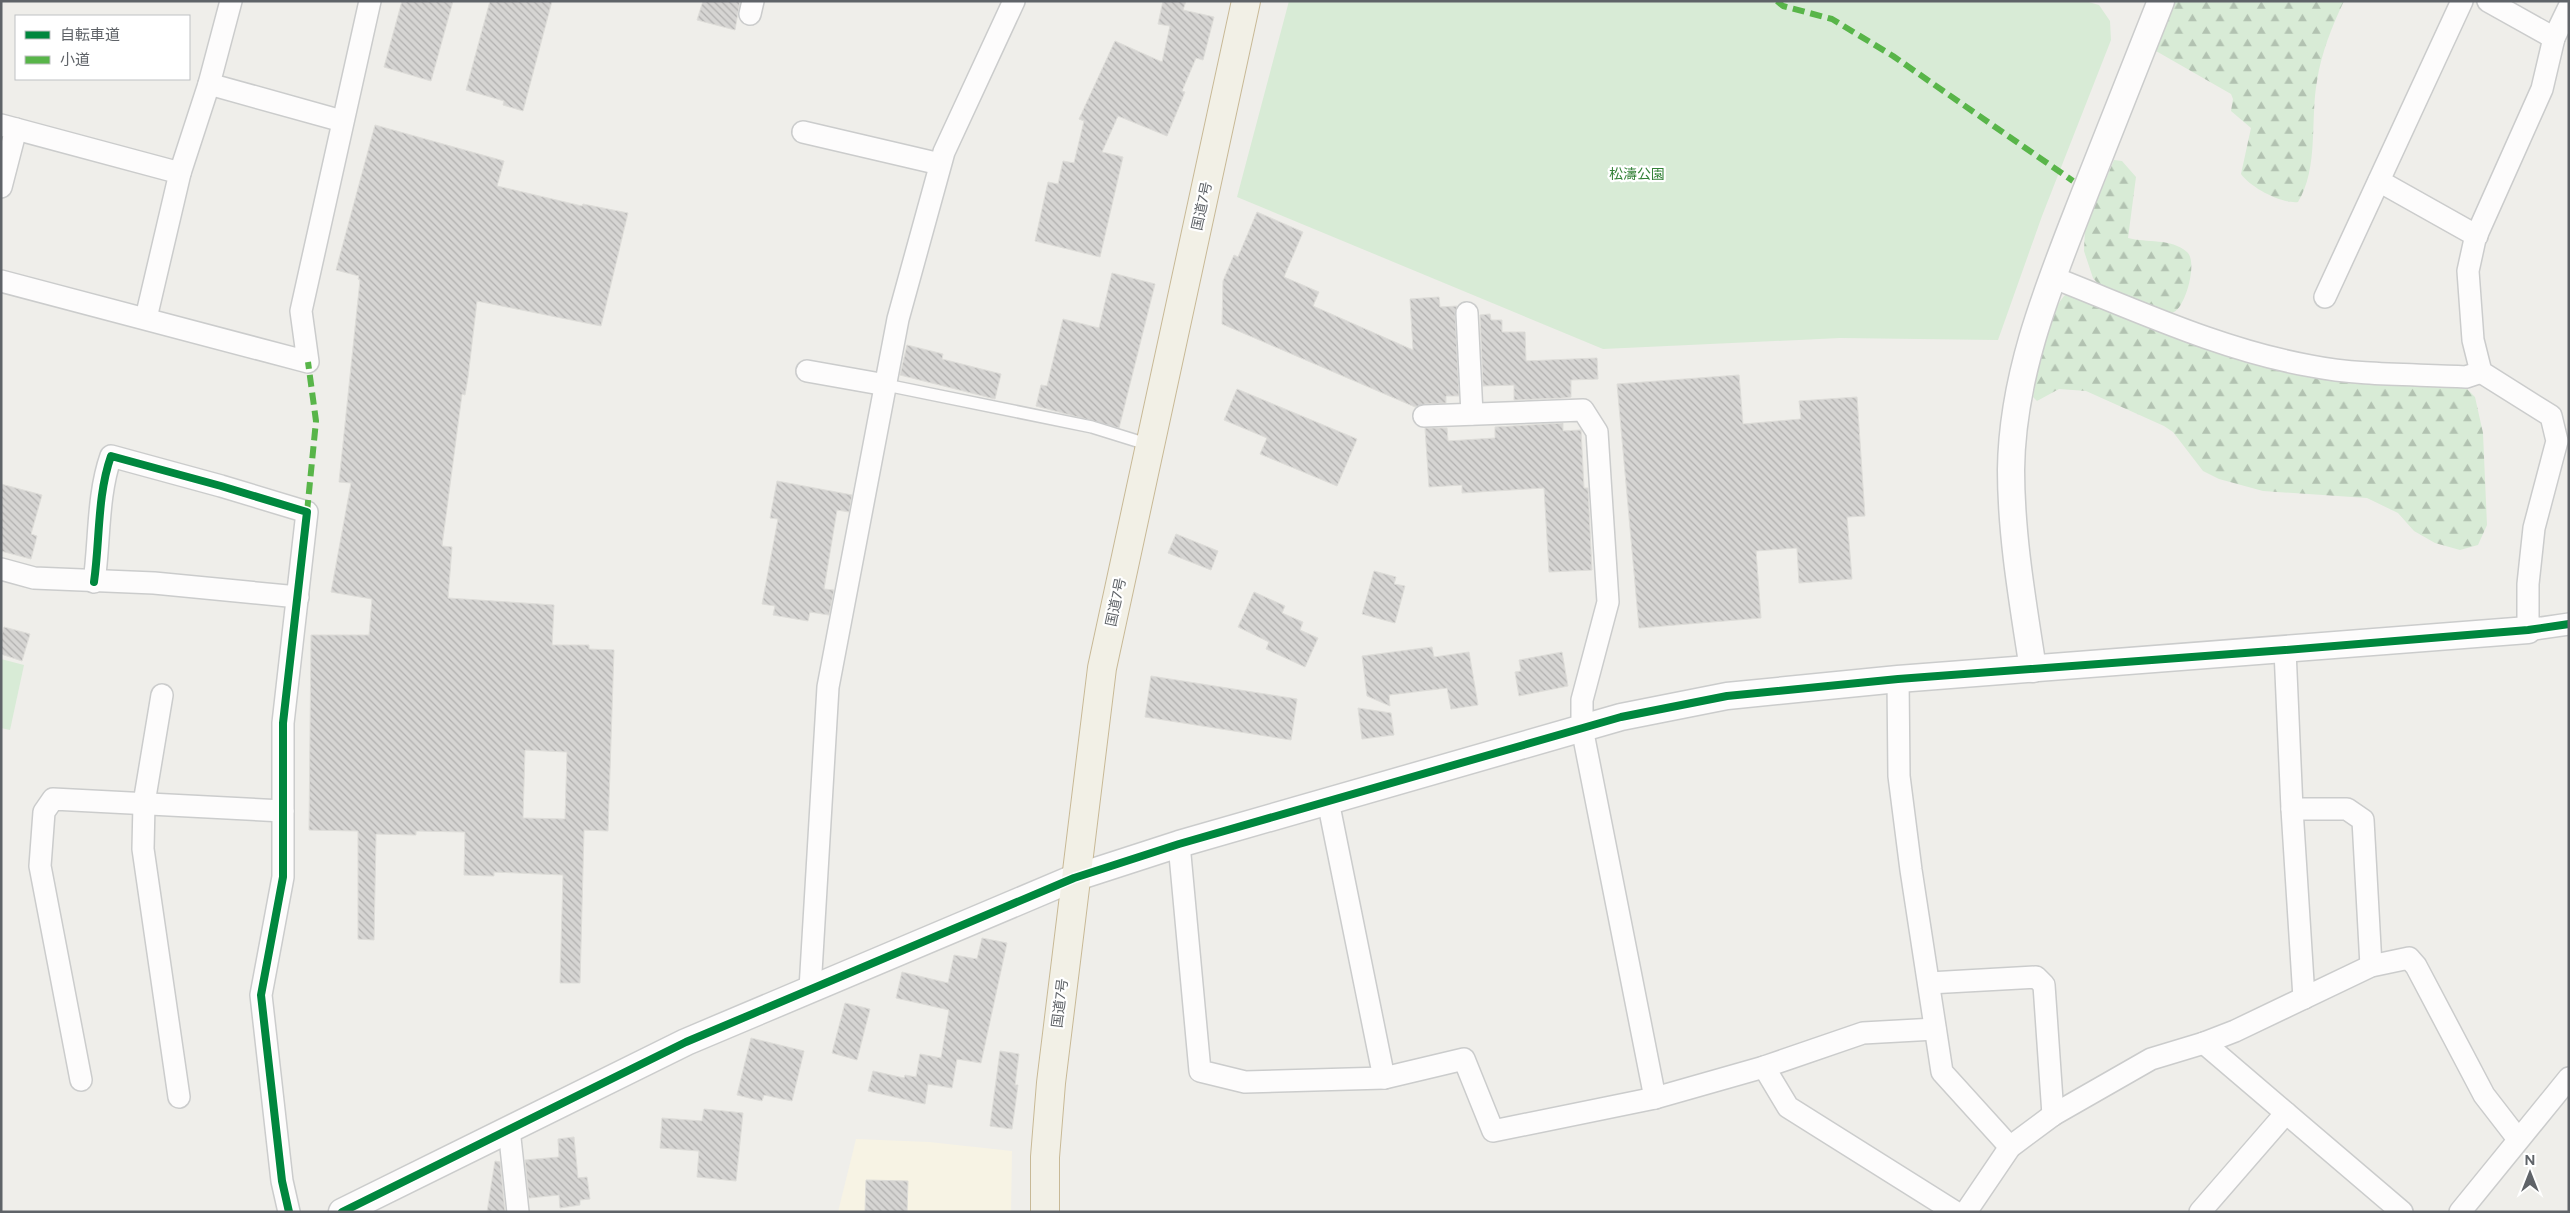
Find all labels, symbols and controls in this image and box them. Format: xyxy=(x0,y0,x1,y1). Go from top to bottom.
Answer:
legend xyxy=(15,15,190,80)
text: 自転車道 xyxy=(60,26,120,44)
text: 小道 xyxy=(60,51,90,69)
park label: 松濤公園 xyxy=(1609,166,1665,183)
street label: 国道7号 xyxy=(1189,180,1215,232)
street label: 国道7号 xyxy=(1103,576,1129,628)
street label: 国道7号 xyxy=(1049,977,1071,1029)
north arrow xyxy=(2505,1148,2555,1198)
text: N xyxy=(2525,1152,2535,1169)

